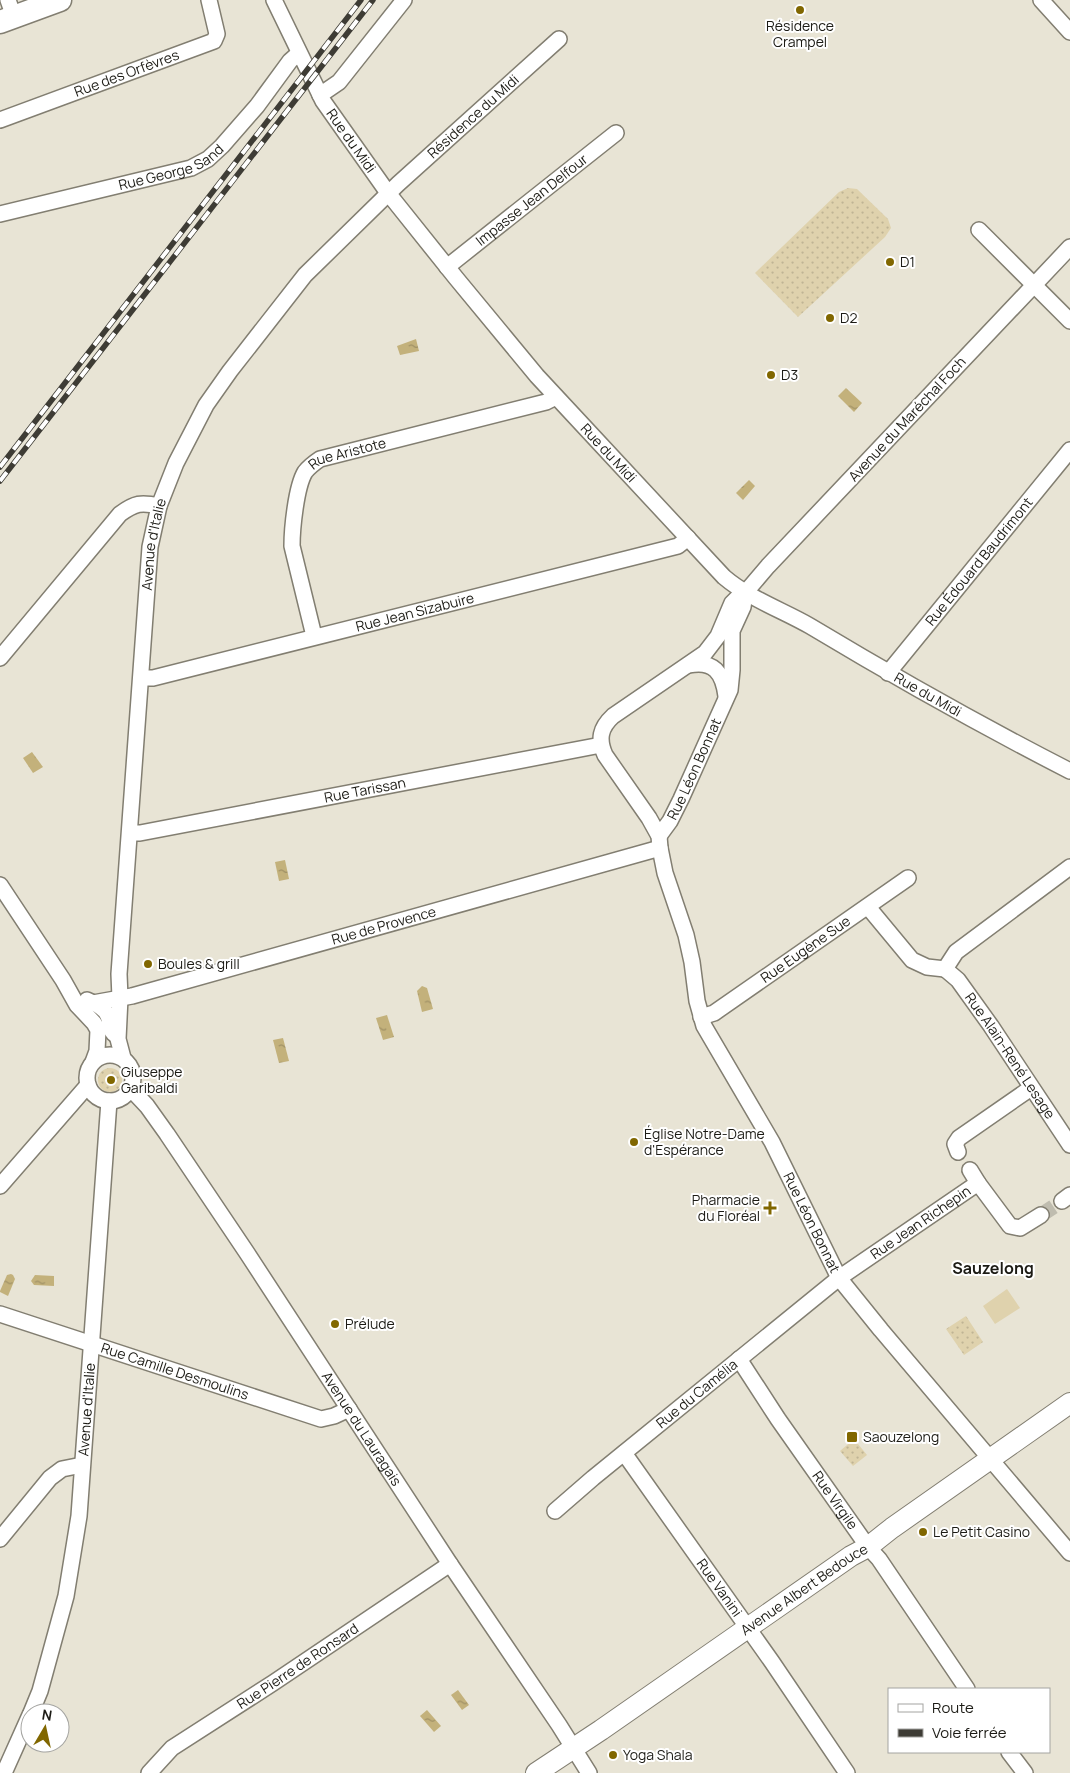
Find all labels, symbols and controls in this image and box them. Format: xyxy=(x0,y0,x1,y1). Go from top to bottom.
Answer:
marker: Résidence Crampel xyxy=(794,4,806,16)
place label: Résidence Crampel xyxy=(766,16,834,51)
street label: Rue des Orfèvres xyxy=(71,45,182,101)
street label: Résidence du Midi xyxy=(423,70,523,162)
street label: Rue du Midi xyxy=(322,105,381,176)
street label: Rue George Sand xyxy=(116,139,227,194)
street label: Impasse Jean Delfour xyxy=(471,149,591,250)
place label: D1 xyxy=(900,252,915,271)
marker: D1 xyxy=(884,256,896,268)
place label: D2 xyxy=(840,308,857,327)
marker: D2 xyxy=(824,312,836,324)
street label: Avenue du Maréchal Foch xyxy=(844,352,970,485)
place label: D3 xyxy=(781,365,798,384)
marker: D3 xyxy=(765,369,777,381)
street label: Rue du Midi xyxy=(577,419,641,486)
street label: Rue Aristote xyxy=(304,433,388,473)
street label: Rue Édouard Baudrimont xyxy=(921,493,1037,629)
street label: Avenue d'Italie xyxy=(137,495,170,591)
street label: Rue Jean Sizabuire xyxy=(354,588,476,636)
street label: Rue du Midi xyxy=(891,668,965,721)
street label: Rue Léon Bonnat xyxy=(662,715,725,823)
street label: Rue Tarissan xyxy=(323,773,407,807)
street label: Rue de Provence xyxy=(329,901,438,949)
street label: Rue Eugène Sue xyxy=(757,911,854,987)
place label: Boules & grill xyxy=(158,954,240,973)
marker: Boules & grill xyxy=(142,958,154,970)
street label: Rue Alain-René Lesage xyxy=(961,988,1060,1122)
place label: Giuseppe Garibaldi xyxy=(121,1062,183,1097)
marker: Giuseppe Garibaldi xyxy=(105,1074,117,1086)
place label: Église Notre-Dame d'Espérance xyxy=(644,1124,765,1159)
marker: Église Notre-Dame d'Espérance xyxy=(628,1136,640,1148)
street label: Rue Léon Bonnat xyxy=(779,1169,845,1276)
street label: Rue Jean Richepin xyxy=(866,1181,974,1263)
place label: Pharmacie du Floréal xyxy=(692,1190,760,1225)
marker: Pharmacie du Floréal xyxy=(764,1202,776,1214)
district label: Sauzelong xyxy=(952,1257,1034,1279)
place label: Prélude xyxy=(345,1314,395,1333)
marker: Prélude xyxy=(329,1318,341,1330)
street label: Rue Camille Desmoulins xyxy=(99,1338,251,1404)
street label: Rue du Camélia xyxy=(652,1354,741,1432)
street label: Avenue d'Italie xyxy=(73,1362,99,1457)
street label: Avenue du Lauragais xyxy=(318,1368,406,1489)
place label: Saouzelong xyxy=(863,1427,939,1446)
marker: Saouzelong xyxy=(845,1430,859,1444)
street label: Rue Virgile xyxy=(808,1467,863,1533)
place label: Le Petit Casino xyxy=(933,1522,1030,1541)
marker: Le Petit Casino xyxy=(917,1526,929,1538)
street label: Avenue Albert Bedouce xyxy=(736,1539,871,1639)
street label: Rue Vanini xyxy=(693,1555,747,1620)
street label: Rue Pierre de Ronsard xyxy=(233,1618,362,1713)
legend xyxy=(888,1688,1050,1753)
text: Route xyxy=(932,1697,974,1718)
north arrow xyxy=(20,1703,70,1753)
text: N xyxy=(41,1704,54,1725)
text: Voie ferrée xyxy=(932,1722,1007,1743)
place label: Yoga Shala xyxy=(623,1745,693,1764)
marker: Yoga Shala xyxy=(607,1749,619,1761)

